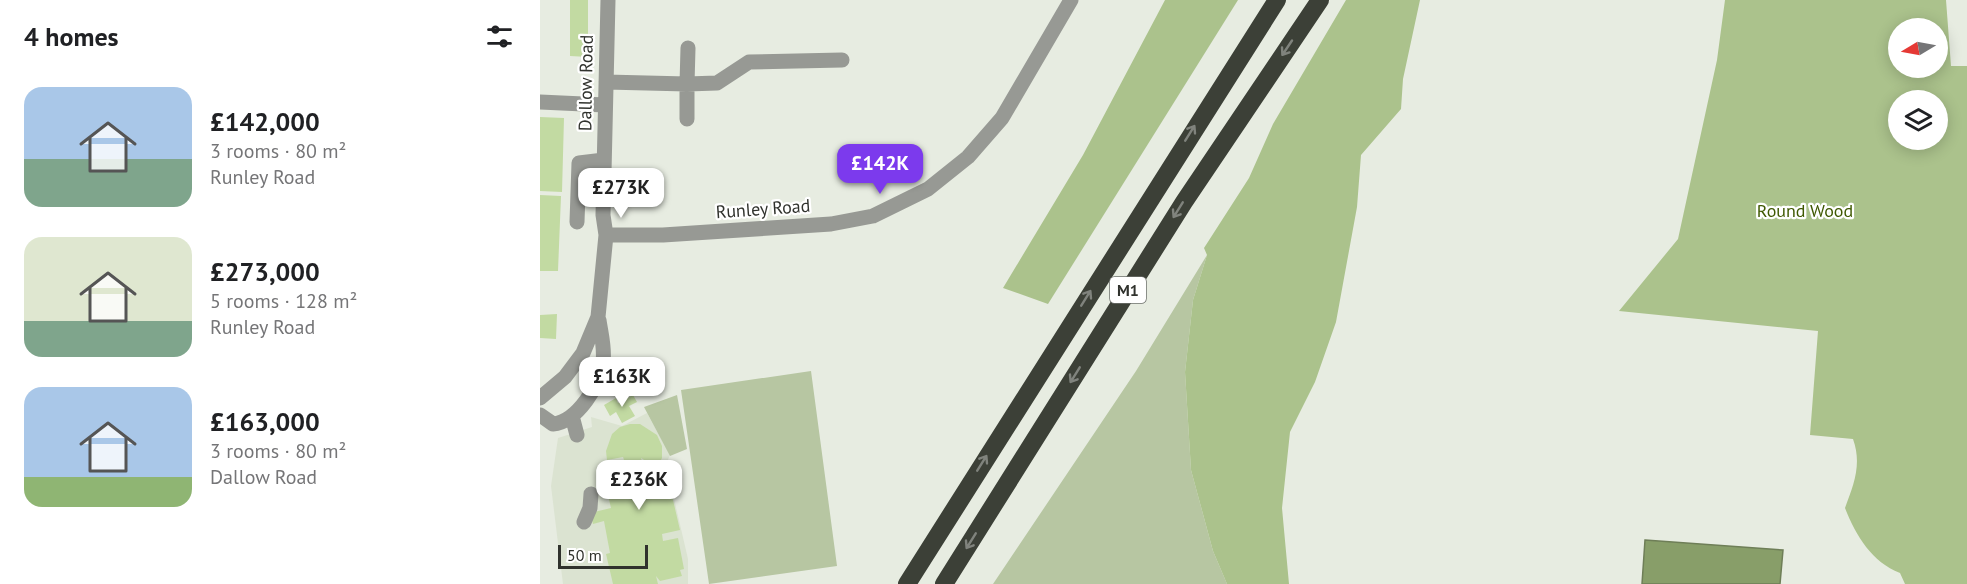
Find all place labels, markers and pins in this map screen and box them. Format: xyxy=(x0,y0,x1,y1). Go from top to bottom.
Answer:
pin: £142K xyxy=(838,144,922,195)
pin: £273K xyxy=(579,168,663,219)
pin: £163K xyxy=(580,357,664,408)
pin: £236K xyxy=(597,460,681,511)

